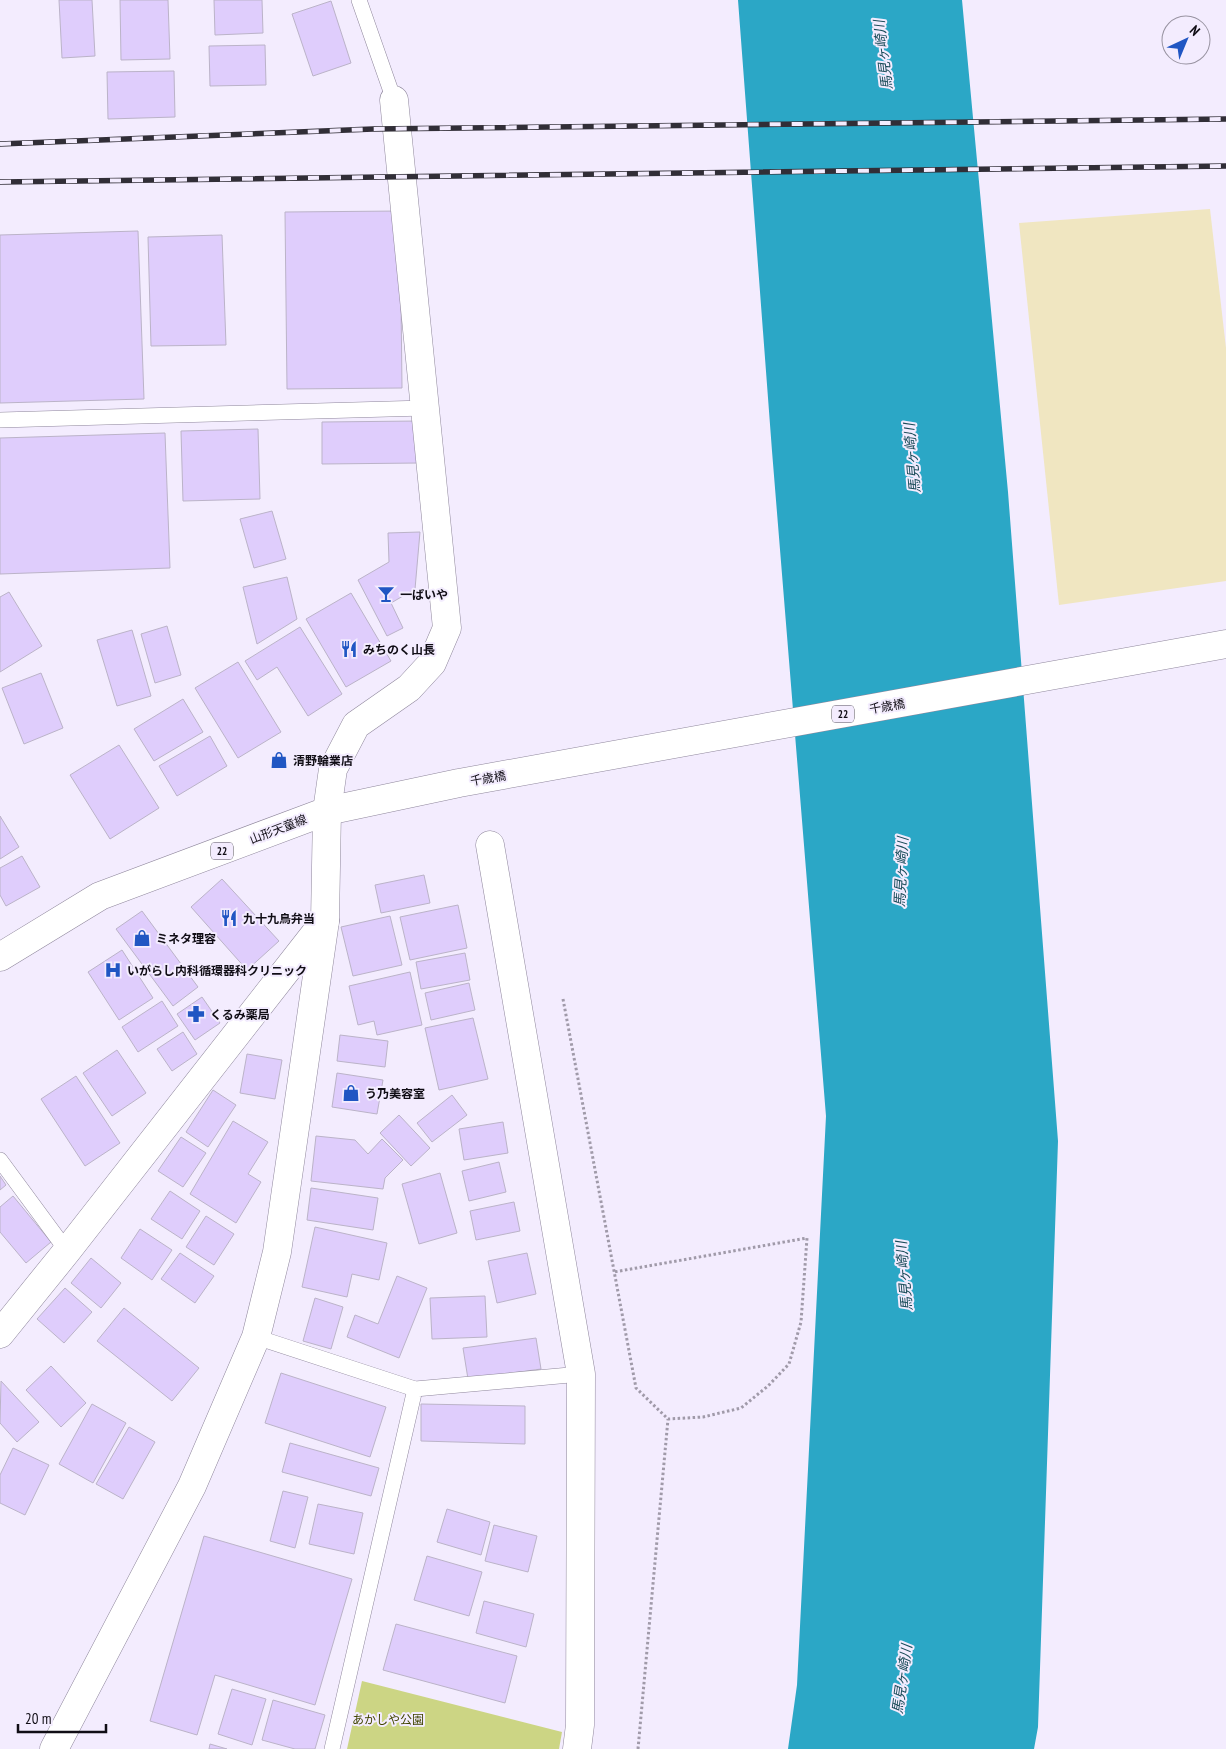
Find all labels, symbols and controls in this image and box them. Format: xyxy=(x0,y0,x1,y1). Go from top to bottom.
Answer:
north arrow xyxy=(1161,15,1211,65)
water label: 馬見ヶ崎川 xyxy=(870,17,896,91)
text: N xyxy=(1186,22,1204,40)
water label: 馬見ヶ崎川 xyxy=(900,420,924,494)
bar icon: 一ぱいや xyxy=(376,584,396,604)
place label: 一ぱいや xyxy=(400,587,448,602)
restaurant icon: みちのく山長 xyxy=(339,639,359,659)
place label: みちのく山長 xyxy=(363,642,435,657)
street label: 千歳橋 xyxy=(868,695,906,717)
road number: 22 xyxy=(832,706,854,722)
shop icon: 清野輪業店 xyxy=(269,750,289,770)
place label: 清野輪業店 xyxy=(293,753,353,768)
street label: 千歳橋 xyxy=(469,767,507,789)
street label: 山形天童線 xyxy=(247,811,309,847)
water label: 馬見ヶ崎川 xyxy=(890,835,912,907)
road number: 22 xyxy=(211,842,233,859)
restaurant icon: 九十九鳥弁当 xyxy=(219,908,239,928)
place label: 九十九鳥弁当 xyxy=(243,911,315,926)
shop icon: ミネタ理容 xyxy=(132,928,152,948)
place label: ミネタ理容 xyxy=(156,931,216,946)
hospital icon: いがらし内科循環器科クリニック xyxy=(103,960,123,980)
place label: いがらし内科循環器科クリニック xyxy=(127,963,307,978)
pharmacy icon: くるみ薬局 xyxy=(186,1004,206,1024)
place label: くるみ薬局 xyxy=(210,1007,270,1022)
shop icon: う乃美容室 xyxy=(341,1083,361,1103)
place label: う乃美容室 xyxy=(365,1086,425,1101)
water label: 馬見ヶ崎川 xyxy=(892,1238,916,1312)
water label: 馬見ヶ崎川 xyxy=(888,1641,916,1715)
scale bar xyxy=(18,1702,105,1734)
text: 20 m xyxy=(25,1709,51,1728)
park label: あかしや公園 xyxy=(352,1712,424,1727)

